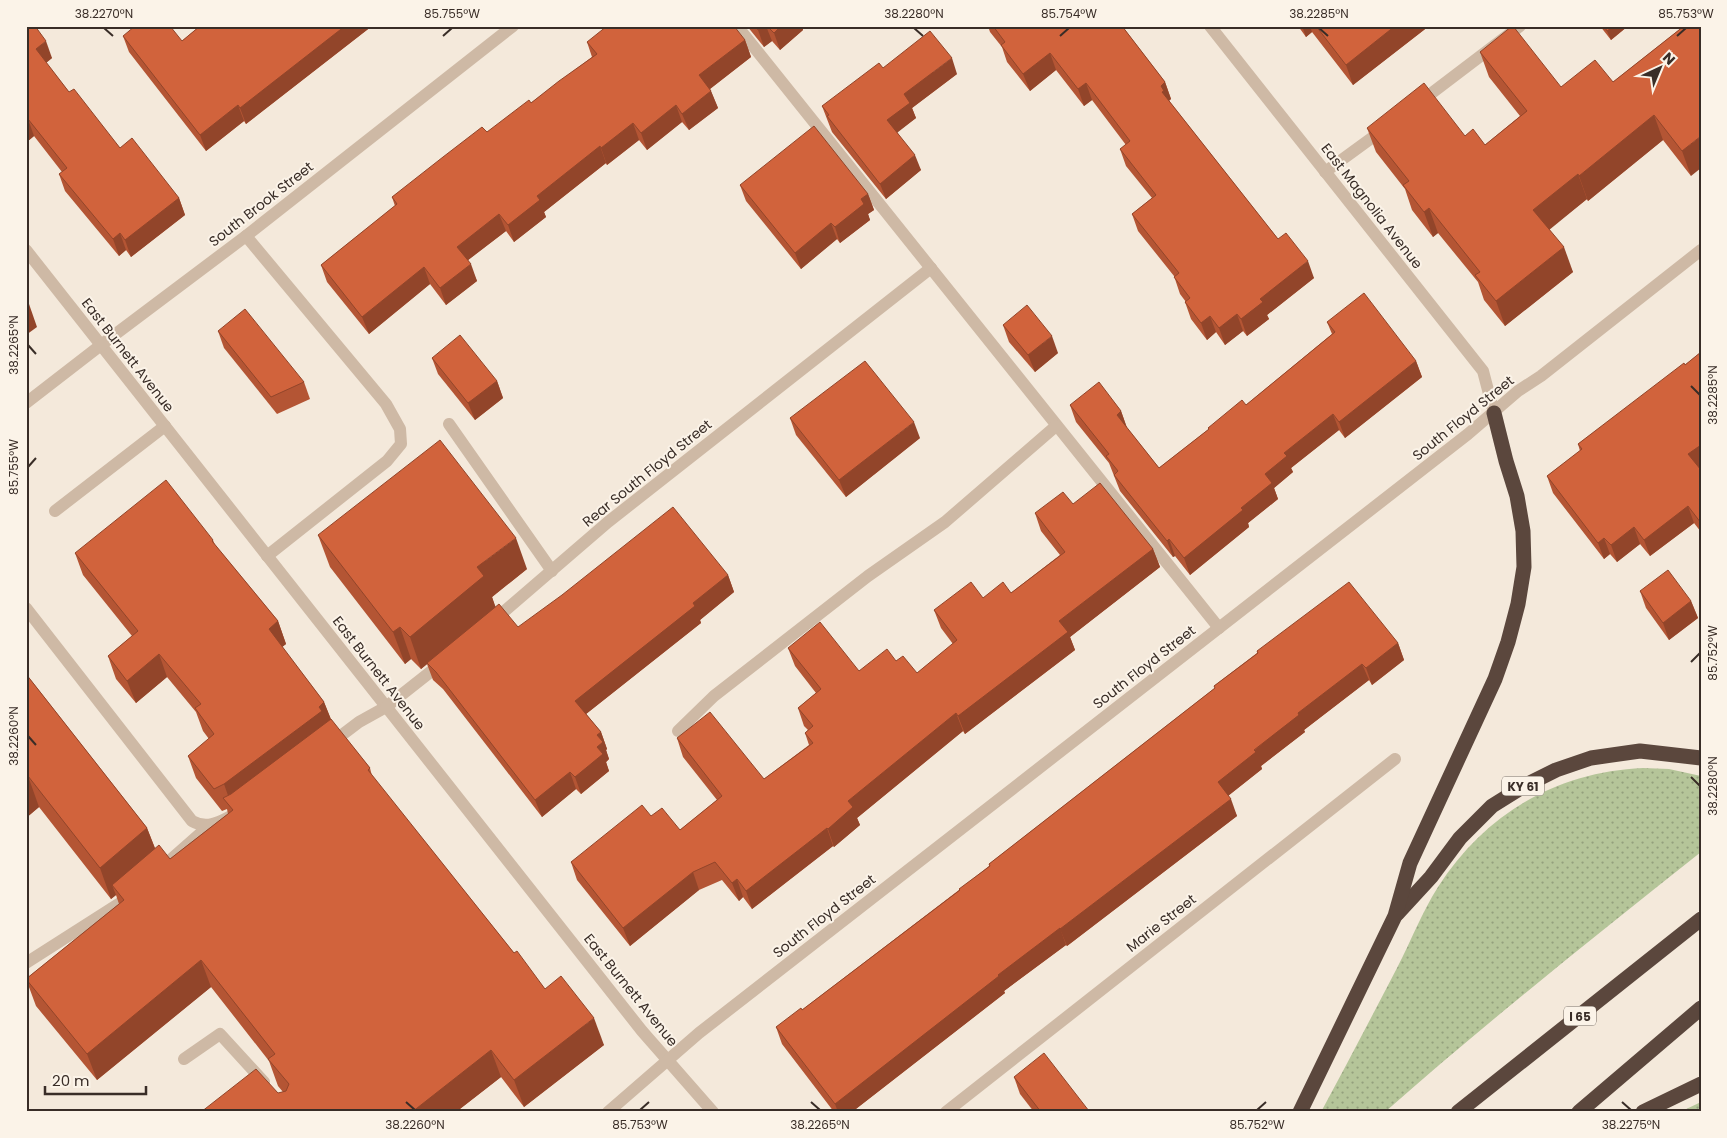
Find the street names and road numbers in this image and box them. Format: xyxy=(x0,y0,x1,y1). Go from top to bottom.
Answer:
street label: East Magnolia Avenue xyxy=(1317,139,1428,273)
street label: South Brook Street xyxy=(205,157,317,251)
street label: East Burnett Avenue xyxy=(77,294,179,416)
street label: South Floyd Street xyxy=(1408,371,1518,465)
street label: Rear South Floyd Street xyxy=(578,415,716,531)
street label: East Burnett Avenue xyxy=(328,612,430,734)
street label: South Floyd Street xyxy=(1088,620,1200,714)
road number: KY 61 xyxy=(1502,776,1544,796)
street label: South Floyd Street xyxy=(768,869,880,963)
street label: Marie Street xyxy=(1122,889,1200,957)
street label: East Burnett Avenue xyxy=(579,929,683,1051)
road number: I 65 xyxy=(1564,1006,1596,1026)

